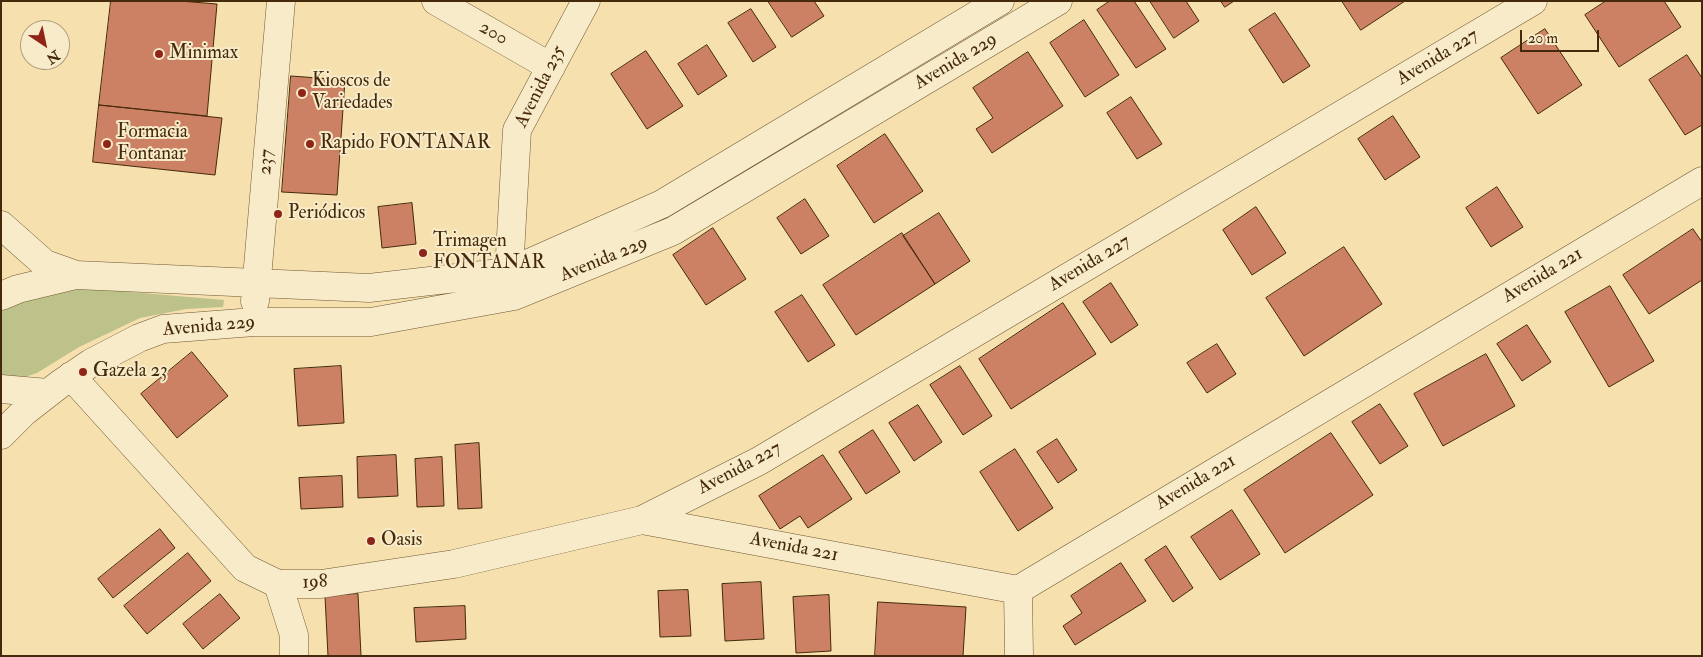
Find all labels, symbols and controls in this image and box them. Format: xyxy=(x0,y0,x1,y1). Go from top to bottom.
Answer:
street label: 200 xyxy=(475,17,511,51)
north arrow xyxy=(20,20,70,70)
scale bar xyxy=(1523,20,1602,52)
street label: Avenida 227 xyxy=(1393,25,1483,91)
street label: Avenida 229 xyxy=(910,28,1002,96)
text: 20 m xyxy=(1528,29,1558,48)
street label: Avenida 235 xyxy=(511,42,571,132)
place label: Minimax xyxy=(169,43,238,65)
text: N xyxy=(43,46,63,68)
marker: Minimax xyxy=(153,48,165,60)
place label: Kioscos de Variedades xyxy=(312,71,393,115)
marker: Kioscos de Variedades xyxy=(296,87,308,99)
place label: Formacia Fontanar xyxy=(117,122,188,166)
place label: Rapido FONTANAR xyxy=(320,133,491,155)
marker: Formacia Fontanar xyxy=(101,138,113,150)
marker: Rapido FONTANAR xyxy=(304,138,316,150)
street label: 237 xyxy=(255,148,279,176)
place label: Periódicos xyxy=(288,203,365,225)
marker: Periódicos xyxy=(272,208,284,220)
place label: Trimagen FONTANAR xyxy=(433,231,545,275)
street label: Avenida 227 xyxy=(1045,231,1135,297)
street label: Avenida 229 xyxy=(557,232,651,288)
street label: Avenida 221 xyxy=(1499,243,1587,309)
marker: Trimagen FONTANAR xyxy=(417,247,429,259)
street label: Avenida 229 xyxy=(162,312,256,342)
place label: Gazela 23 xyxy=(93,361,168,383)
marker: Gazela 23 xyxy=(77,366,89,378)
street label: Avenida 227 xyxy=(694,437,786,501)
street label: Avenida 221 xyxy=(1152,450,1240,516)
street label: Avenida 221 xyxy=(748,528,840,568)
place label: Oasis xyxy=(381,530,422,552)
marker: Oasis xyxy=(365,535,377,547)
street label: 198 xyxy=(302,571,328,595)

